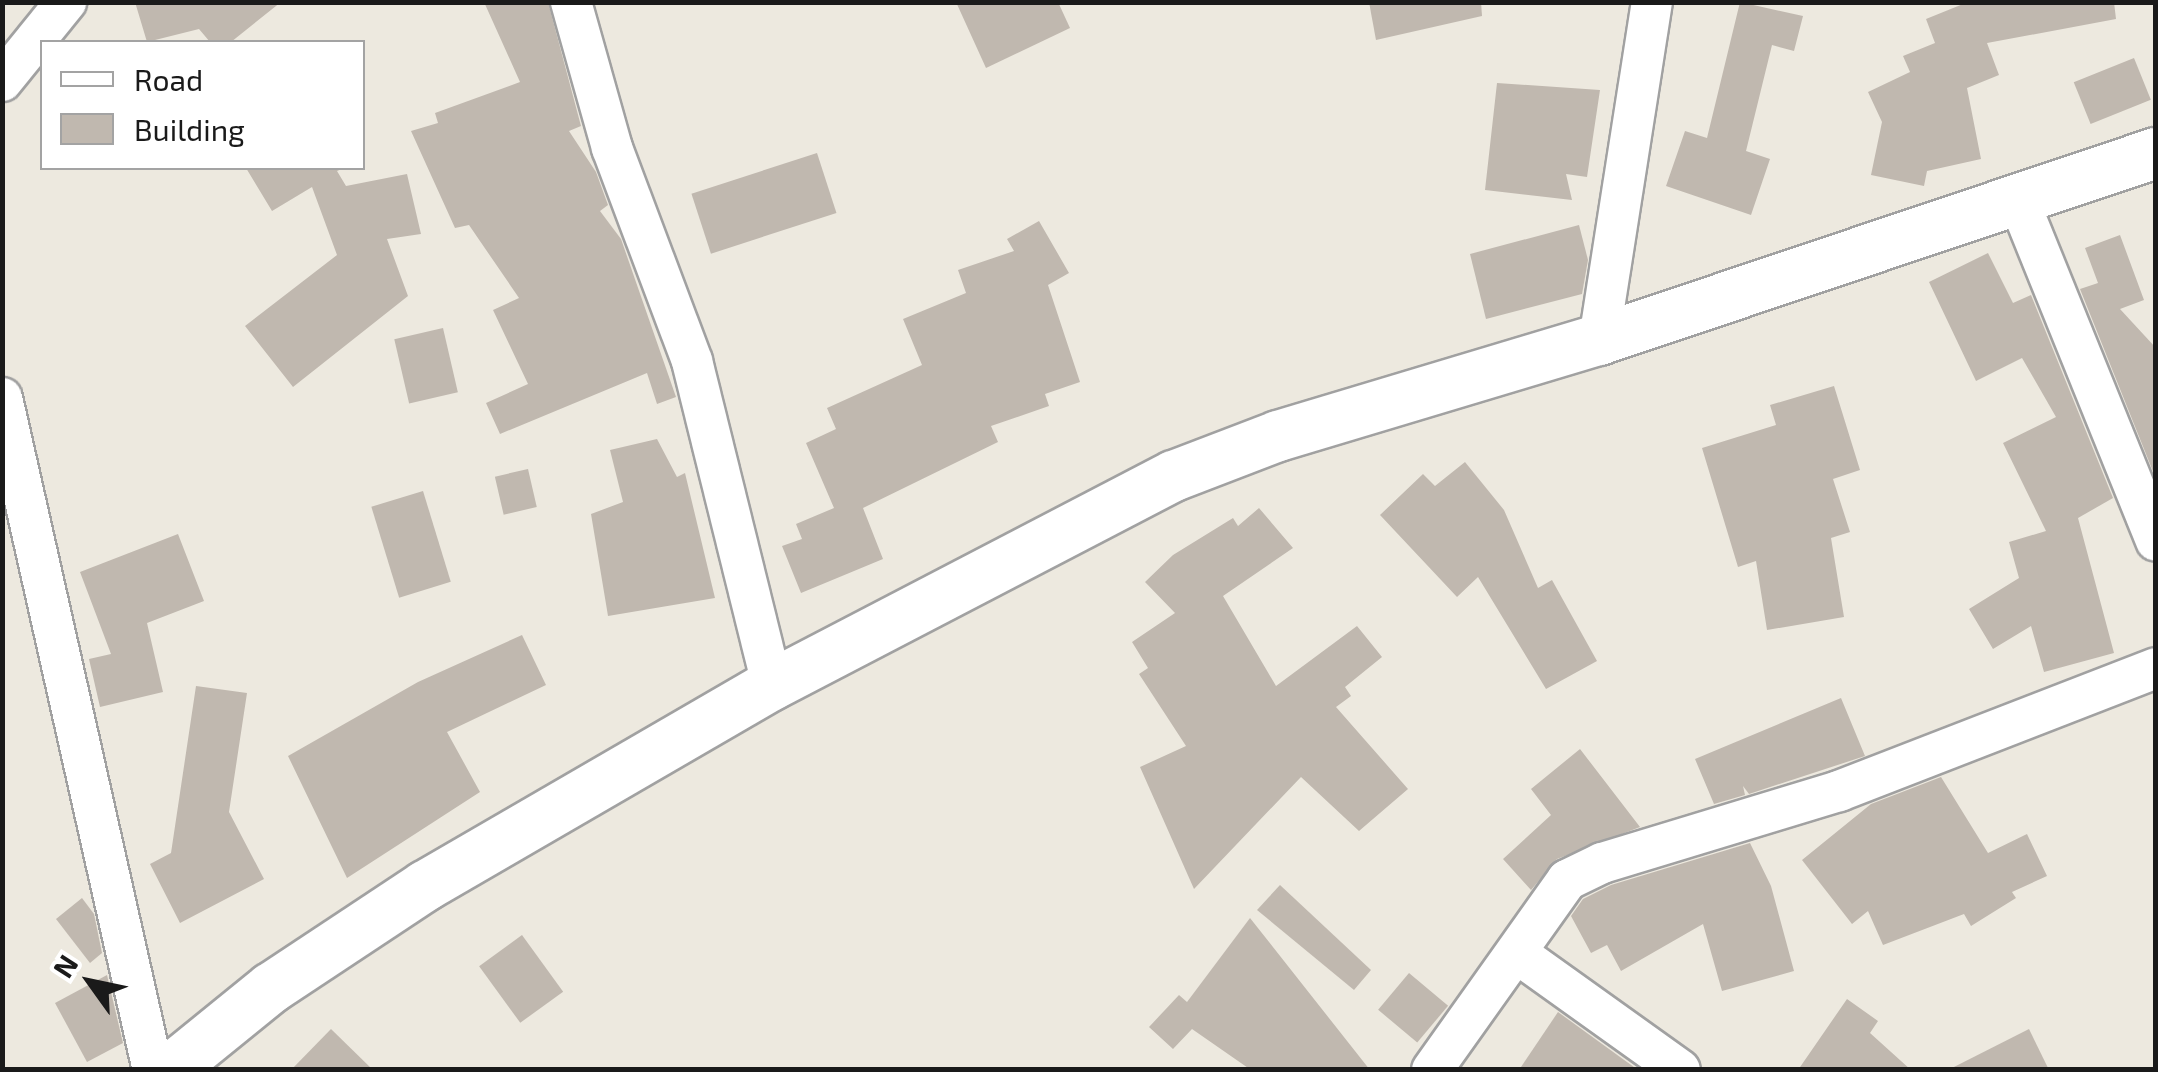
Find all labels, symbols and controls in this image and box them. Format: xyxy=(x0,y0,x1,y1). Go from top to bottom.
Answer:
legend xyxy=(40,40,365,170)
text: Road xyxy=(134,61,203,97)
text: Building xyxy=(134,111,245,147)
north arrow xyxy=(40,932,140,1032)
text: N xyxy=(45,948,85,983)

